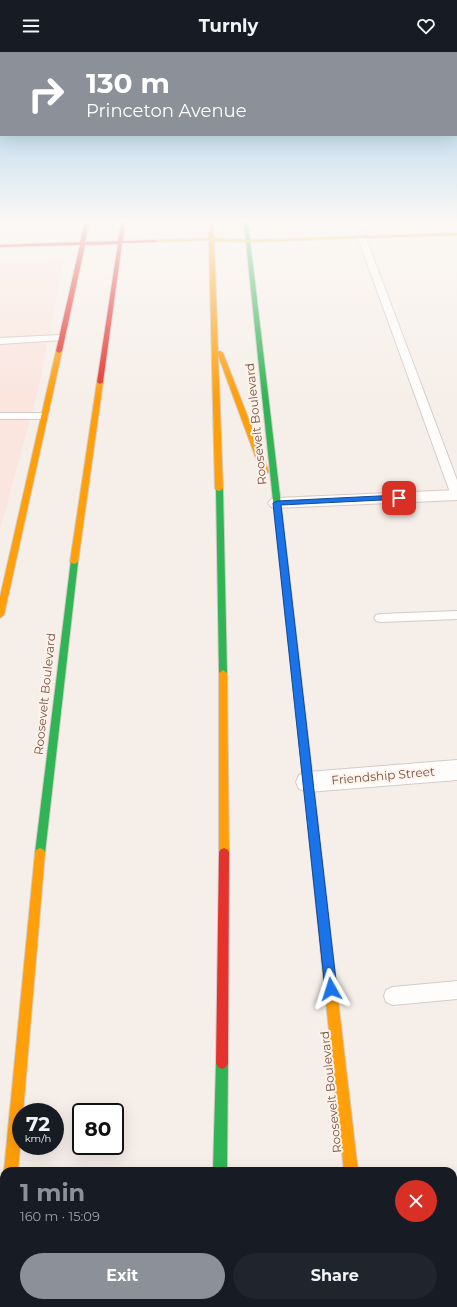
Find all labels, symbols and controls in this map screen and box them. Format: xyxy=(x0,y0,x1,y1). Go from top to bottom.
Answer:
icon: menu xyxy=(20,15,42,37)
text: Turnly xyxy=(199,15,258,37)
icon: heart xyxy=(415,15,437,37)
text: 130 m xyxy=(86,66,170,100)
icon: right xyxy=(20,68,72,120)
text: Princeton Avenue xyxy=(86,100,247,122)
street label: Roosevelt Boulevard xyxy=(242,362,269,486)
pin xyxy=(382,481,416,515)
icon: arrive xyxy=(388,487,410,509)
street label: Roosevelt Boulevard xyxy=(31,632,58,756)
street label: Friendship Street xyxy=(331,764,435,787)
position arrow xyxy=(310,968,352,1010)
street label: Roosevelt Boulevard xyxy=(317,1030,344,1154)
speed limit sign: 80 xyxy=(72,1103,124,1155)
text: 72 xyxy=(26,1112,50,1136)
text: km/h xyxy=(25,1132,51,1145)
text: 1 min xyxy=(20,1178,85,1207)
button: close xyxy=(395,1180,437,1222)
text: 160 m · 15:09 xyxy=(20,1208,100,1224)
button: Exit xyxy=(20,1253,225,1299)
button: Share xyxy=(233,1253,437,1299)

